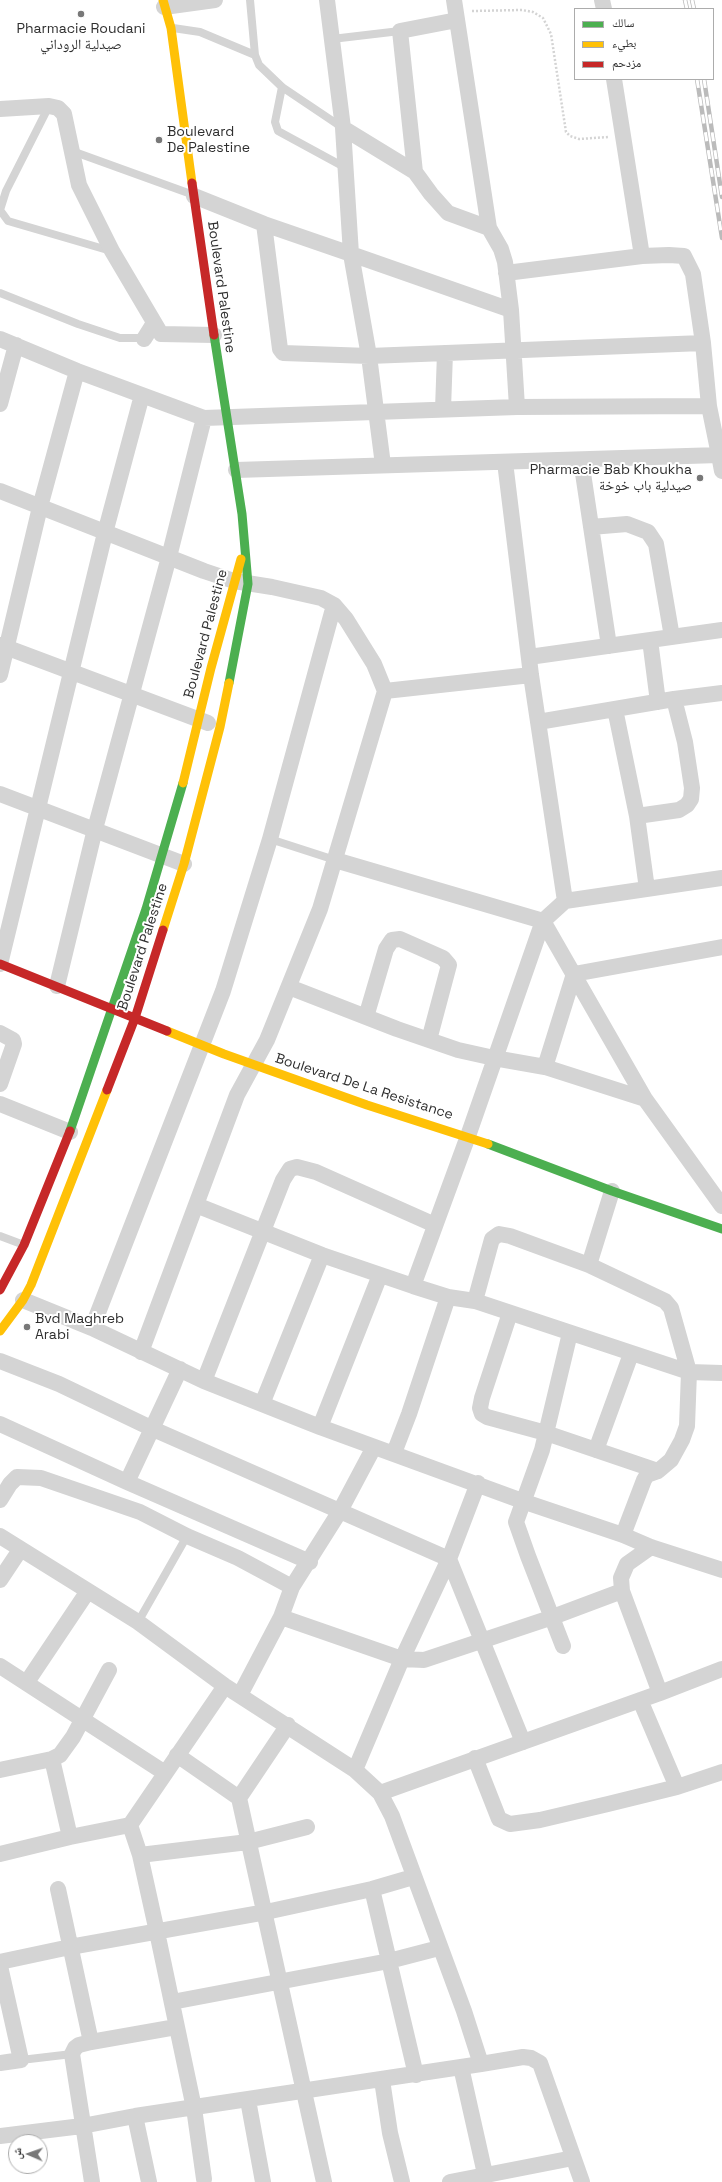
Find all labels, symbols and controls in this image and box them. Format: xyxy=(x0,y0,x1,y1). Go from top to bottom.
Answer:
legend xyxy=(574,8,714,80)
marker: Pharmacie Roudani صيدلية الروداني xyxy=(76,9,86,19)
text: سالك xyxy=(612,15,634,31)
place label: Pharmacie Roudani صيدلية الروداني xyxy=(16,21,146,54)
text: بطيء xyxy=(612,35,636,51)
text: مزدحم xyxy=(612,55,641,71)
place label: Boulevard De Palestine xyxy=(167,124,250,156)
marker: Boulevard De Palestine xyxy=(154,135,164,145)
street label: Boulevard Palestine xyxy=(203,220,239,354)
place label: Pharmacie Bab Khoukha صيدلية باب خوخة xyxy=(530,462,692,494)
marker: Pharmacie Bab Khoukha صيدلية باب خوخة xyxy=(695,473,705,483)
street label: Boulevard Palestine xyxy=(181,568,231,700)
street label: Boulevard Palestine xyxy=(114,881,172,1013)
street label: Boulevard De La Resistance xyxy=(273,1050,455,1124)
place label: Bvd Maghreb Arabi xyxy=(35,1311,124,1344)
marker: Bvd Maghreb Arabi xyxy=(22,1322,32,1332)
north arrow xyxy=(8,2134,48,2174)
text: ش xyxy=(10,2148,24,2160)

